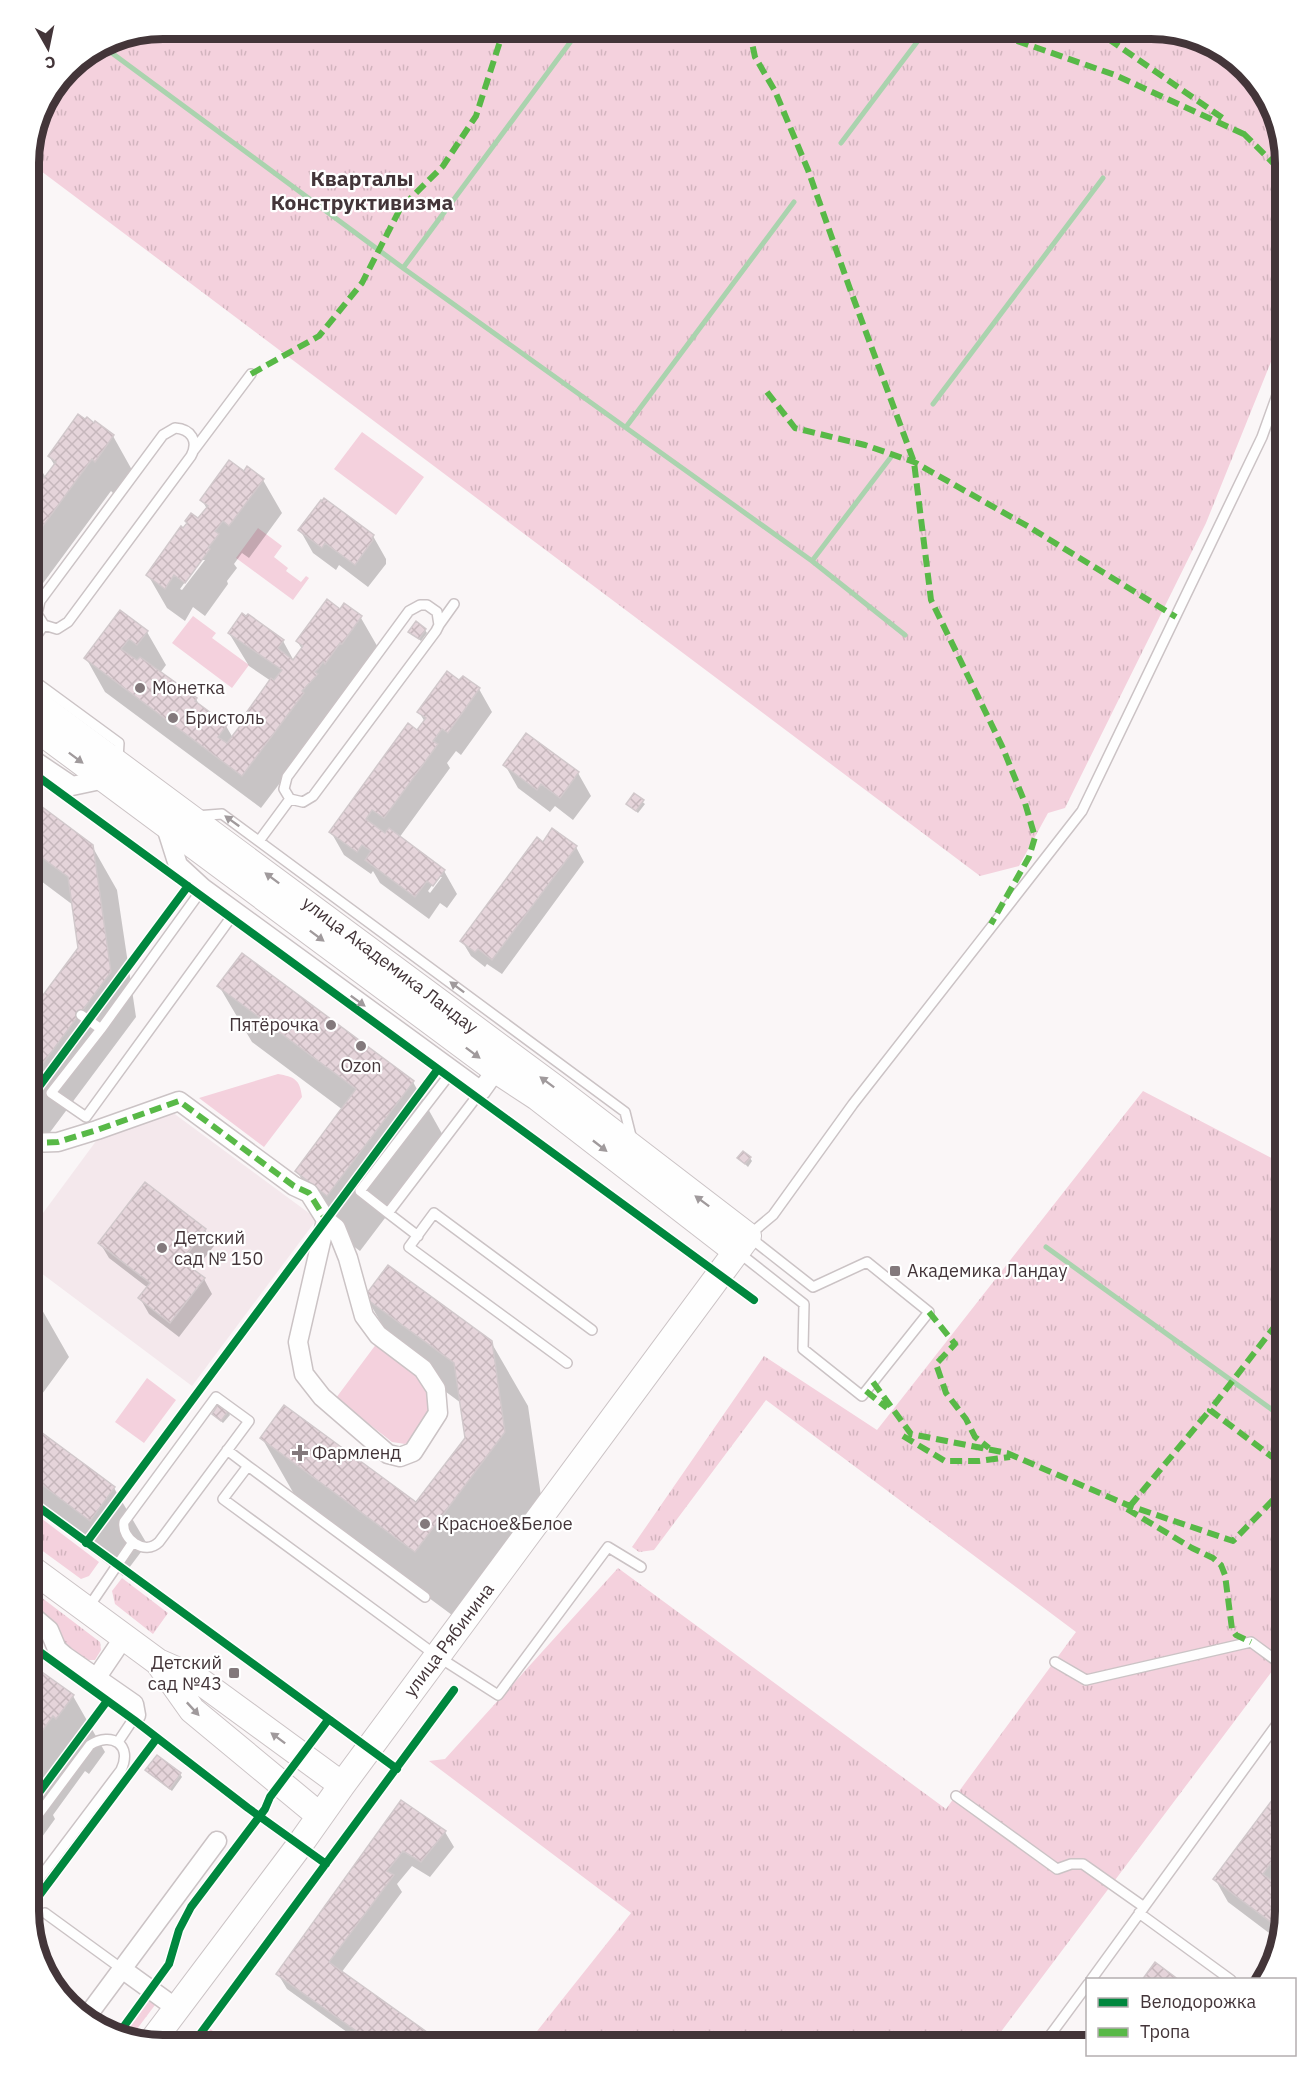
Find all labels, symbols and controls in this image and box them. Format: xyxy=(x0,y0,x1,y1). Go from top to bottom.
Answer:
north arrow xyxy=(18,18,78,78)
text: С xyxy=(44,52,57,74)
district label: Кварталы Конструктивизма xyxy=(271,164,453,216)
place label: Монетка xyxy=(152,676,225,699)
marker: Монетка xyxy=(133,681,147,695)
place label: Бристоль xyxy=(185,706,264,729)
marker: Бристоль xyxy=(166,711,180,725)
one-way arrow xyxy=(68,751,83,763)
one-way arrow xyxy=(225,815,241,827)
one-way arrow xyxy=(265,872,281,884)
street label: улица Академика Ландау xyxy=(298,891,483,1038)
one-way arrow xyxy=(309,930,324,942)
one-way arrow xyxy=(449,981,465,993)
one-way arrow xyxy=(350,995,366,1007)
place label: Пятёрочка xyxy=(229,1013,319,1036)
marker: Пятёрочка xyxy=(324,1018,338,1032)
marker: Ozon xyxy=(354,1039,368,1053)
one-way arrow xyxy=(466,1046,481,1058)
place label: Ozon xyxy=(340,1054,382,1077)
one-way arrow xyxy=(539,1076,555,1088)
one-way arrow xyxy=(592,1139,608,1152)
one-way arrow xyxy=(694,1195,709,1207)
place label: Детский сад № 150 xyxy=(174,1226,263,1270)
marker: Детский сад № 150 xyxy=(155,1241,169,1255)
place label: Академика Ландау xyxy=(907,1259,1067,1282)
marker: Академика Ландау xyxy=(888,1264,902,1278)
place label: Фармленд xyxy=(312,1441,401,1464)
marker: Фармленд xyxy=(293,1446,307,1460)
place label: Красное&Белое xyxy=(437,1512,573,1535)
marker: Красное&Белое xyxy=(418,1517,432,1531)
street label: улица Рябинина xyxy=(398,1578,499,1701)
place label: Детский сад №43 xyxy=(148,1651,222,1695)
marker: Детский сад №43 xyxy=(227,1666,241,1680)
one-way arrow xyxy=(185,1702,199,1716)
one-way arrow xyxy=(270,1732,286,1744)
legend xyxy=(1086,1978,1296,2056)
text: Велодорожка xyxy=(1140,1990,1256,2013)
text: Тропа xyxy=(1140,2020,1190,2043)

